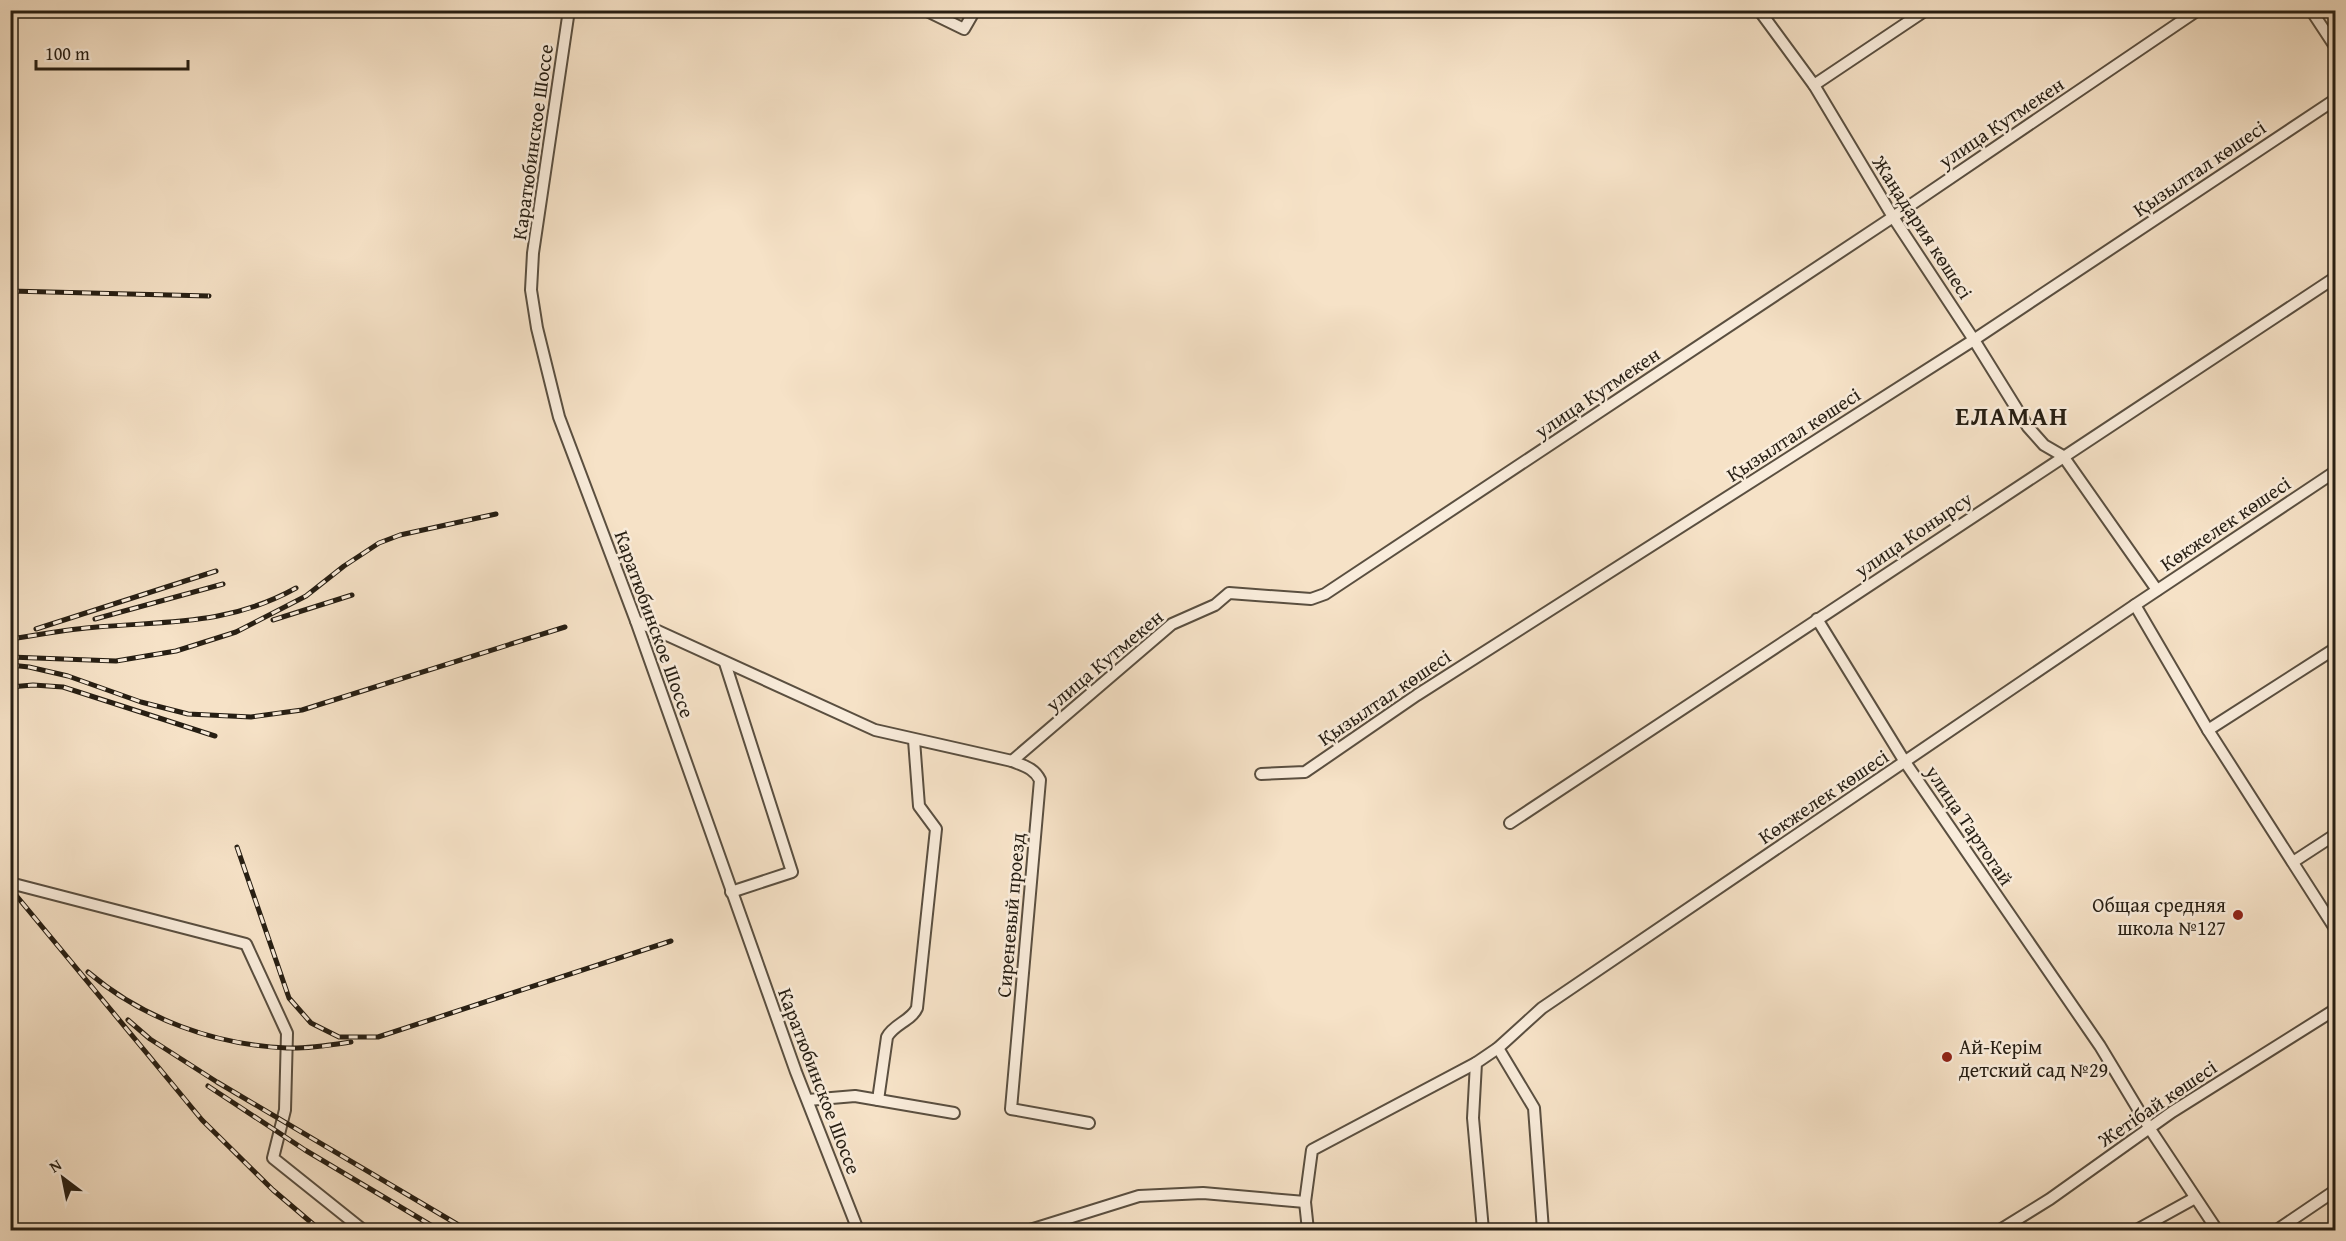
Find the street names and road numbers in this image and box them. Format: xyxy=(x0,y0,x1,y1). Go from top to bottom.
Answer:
street label: Каратюбинское Шоссе xyxy=(504,42,560,242)
street label: улица Кутмекен xyxy=(1932,69,2070,175)
street label: Қызылтал көшесі xyxy=(2127,113,2272,223)
street label: Жаңадария көшесі xyxy=(1865,149,1981,305)
street label: улица Кутмекен xyxy=(1528,339,1666,445)
street label: Қызылтал көшесі xyxy=(1720,380,1866,488)
street label: Көкжелек көшесі xyxy=(2154,468,2296,578)
street label: улица Конырсу xyxy=(1848,484,1978,585)
street label: Каратюбинское Шоссе xyxy=(608,526,702,722)
street label: улица Кутмекен xyxy=(1038,602,1169,719)
street label: Қызылтал көшесі xyxy=(1312,642,1457,752)
street label: Көкжелек көшесі xyxy=(1752,741,1894,851)
street label: улица Тартогай xyxy=(1918,758,2021,891)
street label: Сиреневый проезд xyxy=(988,831,1032,999)
street label: Каратюбинское Шоссе xyxy=(771,984,869,1178)
street label: Жетібай көшесі xyxy=(2091,1052,2223,1154)

